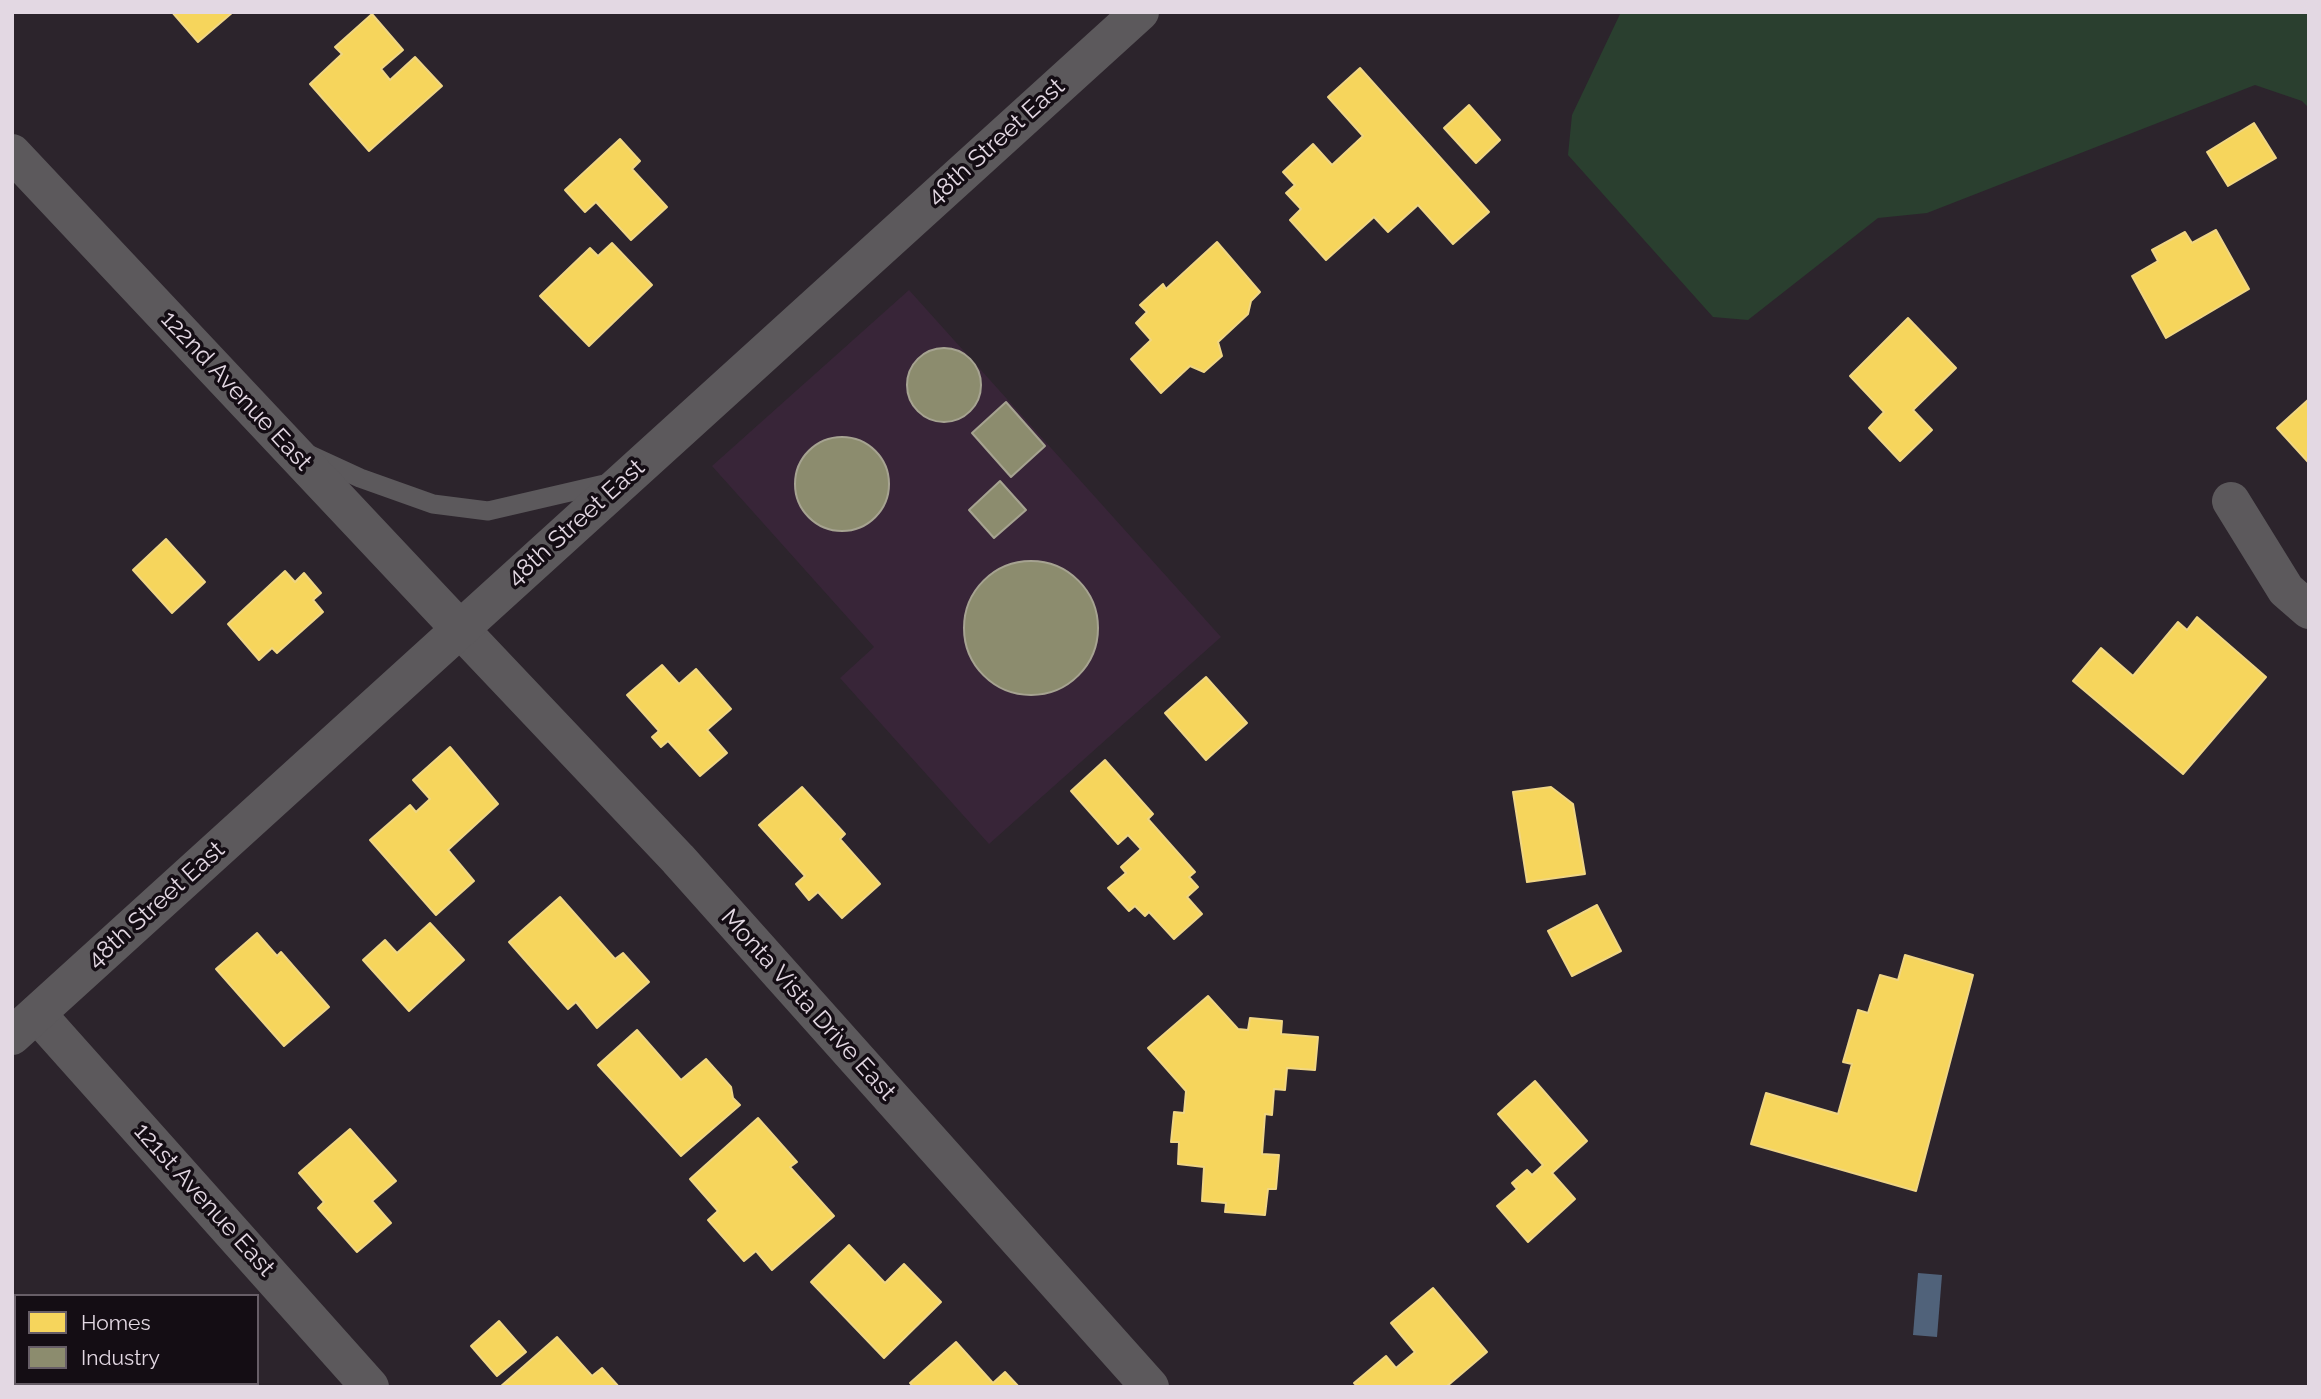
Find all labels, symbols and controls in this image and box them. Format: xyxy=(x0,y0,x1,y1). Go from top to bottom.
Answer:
street label: 48th Street East xyxy=(921,73,1071,211)
street label: 122nd Avenue East xyxy=(155,305,317,477)
street label: 48th Street East xyxy=(501,454,651,592)
street label: 48th Street East xyxy=(81,836,231,974)
street label: Monta Vista Drive East xyxy=(715,903,901,1107)
street label: 121st Avenue East xyxy=(128,1117,280,1283)
legend xyxy=(14,1294,259,1385)
text: Homes xyxy=(81,1310,151,1335)
text: Industry xyxy=(81,1345,160,1370)

